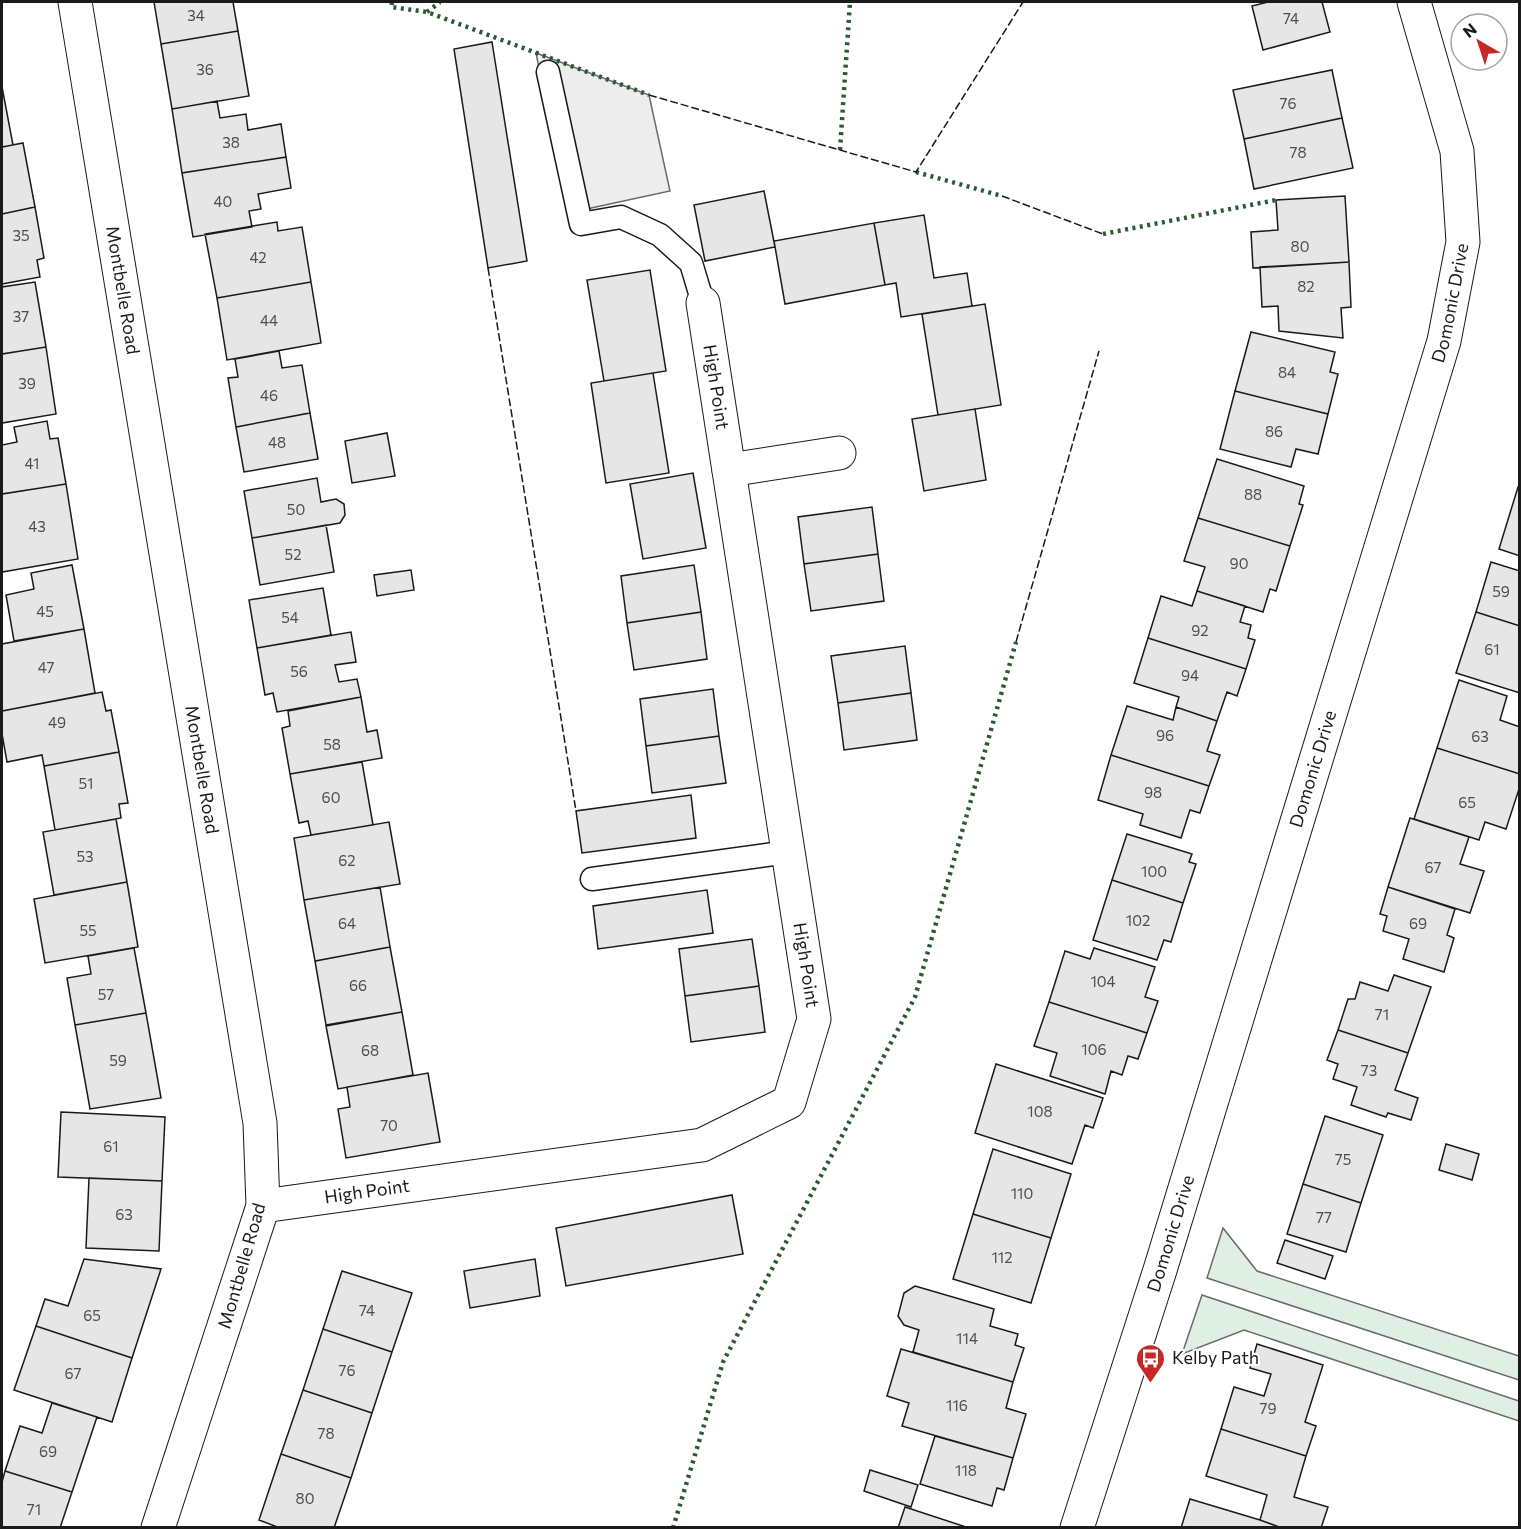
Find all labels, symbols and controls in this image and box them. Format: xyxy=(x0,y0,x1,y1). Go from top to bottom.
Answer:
house number: 34 xyxy=(187,6,205,24)
house number: 74 xyxy=(1283,9,1299,27)
north arrow xyxy=(1449,12,1509,72)
text: N xyxy=(1459,19,1480,41)
house number: 36 xyxy=(196,60,214,78)
house number: 76 xyxy=(1280,94,1296,112)
house number: 38 xyxy=(222,133,240,151)
house number: 78 xyxy=(1290,143,1306,161)
house number: 40 xyxy=(214,192,232,210)
street label: Montbelle Road xyxy=(102,224,145,356)
house number: 35 xyxy=(12,226,30,244)
house number: 80 xyxy=(1291,237,1309,255)
street label: Domonic Drive xyxy=(1426,241,1473,365)
house number: 42 xyxy=(249,248,267,266)
house number: 82 xyxy=(1297,277,1315,295)
house number: 37 xyxy=(13,307,29,325)
house number: 44 xyxy=(260,311,278,329)
street label: High Point xyxy=(699,343,735,431)
house number: 84 xyxy=(1278,363,1296,381)
house number: 39 xyxy=(18,374,36,392)
house number: 46 xyxy=(260,386,278,404)
house number: 86 xyxy=(1265,422,1283,440)
house number: 48 xyxy=(268,433,286,451)
house number: 41 xyxy=(25,454,39,472)
house number: 88 xyxy=(1244,485,1262,503)
house number: 50 xyxy=(287,500,305,518)
house number: 43 xyxy=(28,517,46,535)
house number: 52 xyxy=(285,545,301,563)
house number: 90 xyxy=(1230,554,1248,572)
house number: 59 xyxy=(1492,582,1510,600)
house number: 45 xyxy=(36,602,54,620)
house number: 54 xyxy=(281,608,299,626)
house number: 92 xyxy=(1191,621,1209,639)
house number: 61 xyxy=(1484,640,1500,658)
house number: 47 xyxy=(38,658,54,676)
house number: 56 xyxy=(290,662,308,680)
house number: 94 xyxy=(1181,666,1199,684)
street label: Montbelle Road xyxy=(181,704,224,835)
street label: Domonic Drive xyxy=(1284,707,1340,830)
house number: 49 xyxy=(48,713,66,731)
house number: 96 xyxy=(1156,726,1174,744)
house number: 63 xyxy=(1471,727,1489,745)
house number: 58 xyxy=(323,735,341,753)
house number: 51 xyxy=(78,774,94,792)
house number: 98 xyxy=(1144,783,1162,801)
house number: 60 xyxy=(322,788,340,806)
house number: 65 xyxy=(1458,793,1476,811)
house number: 53 xyxy=(76,847,94,865)
house number: 62 xyxy=(338,851,356,869)
house number: 67 xyxy=(1425,858,1442,876)
house number: 100 xyxy=(1141,862,1167,880)
house number: 102 xyxy=(1126,911,1150,929)
house number: 64 xyxy=(338,914,356,932)
house number: 69 xyxy=(1409,914,1427,932)
house number: 55 xyxy=(79,921,97,939)
street label: High Point xyxy=(789,921,825,1009)
house number: 104 xyxy=(1090,972,1116,990)
house number: 66 xyxy=(349,976,367,994)
house number: 57 xyxy=(98,985,114,1003)
house number: 71 xyxy=(1375,1005,1389,1023)
house number: 106 xyxy=(1081,1040,1107,1058)
house number: 68 xyxy=(361,1041,379,1059)
house number: 59 xyxy=(109,1051,127,1069)
house number: 73 xyxy=(1361,1061,1377,1079)
house number: 108 xyxy=(1027,1102,1053,1120)
house number: 70 xyxy=(380,1116,398,1134)
house number: 61 xyxy=(103,1137,119,1155)
house number: 75 xyxy=(1335,1150,1351,1168)
street label: Domonic Drive xyxy=(1142,1172,1198,1295)
street label: High Point xyxy=(323,1174,411,1207)
house number: 110 xyxy=(1011,1184,1033,1202)
street label: Montbelle Road xyxy=(213,1200,270,1331)
house number: 63 xyxy=(115,1205,133,1223)
house number: 77 xyxy=(1316,1208,1332,1226)
house number: 112 xyxy=(991,1248,1013,1266)
house number: 74 xyxy=(359,1301,375,1319)
house number: 65 xyxy=(83,1306,101,1324)
house number: 114 xyxy=(956,1329,978,1347)
bus stop icon: Kelby Path xyxy=(1135,1342,1167,1384)
place label: Kelby Path xyxy=(1172,1346,1259,1368)
house number: 76 xyxy=(339,1361,355,1379)
house number: 67 xyxy=(65,1364,82,1382)
house number: 116 xyxy=(946,1396,968,1414)
house number: 79 xyxy=(1260,1399,1276,1417)
house number: 78 xyxy=(318,1424,334,1442)
house number: 69 xyxy=(39,1442,57,1460)
house number: 118 xyxy=(955,1461,977,1479)
house number: 80 xyxy=(296,1489,314,1507)
house number: 71 xyxy=(27,1500,41,1518)

